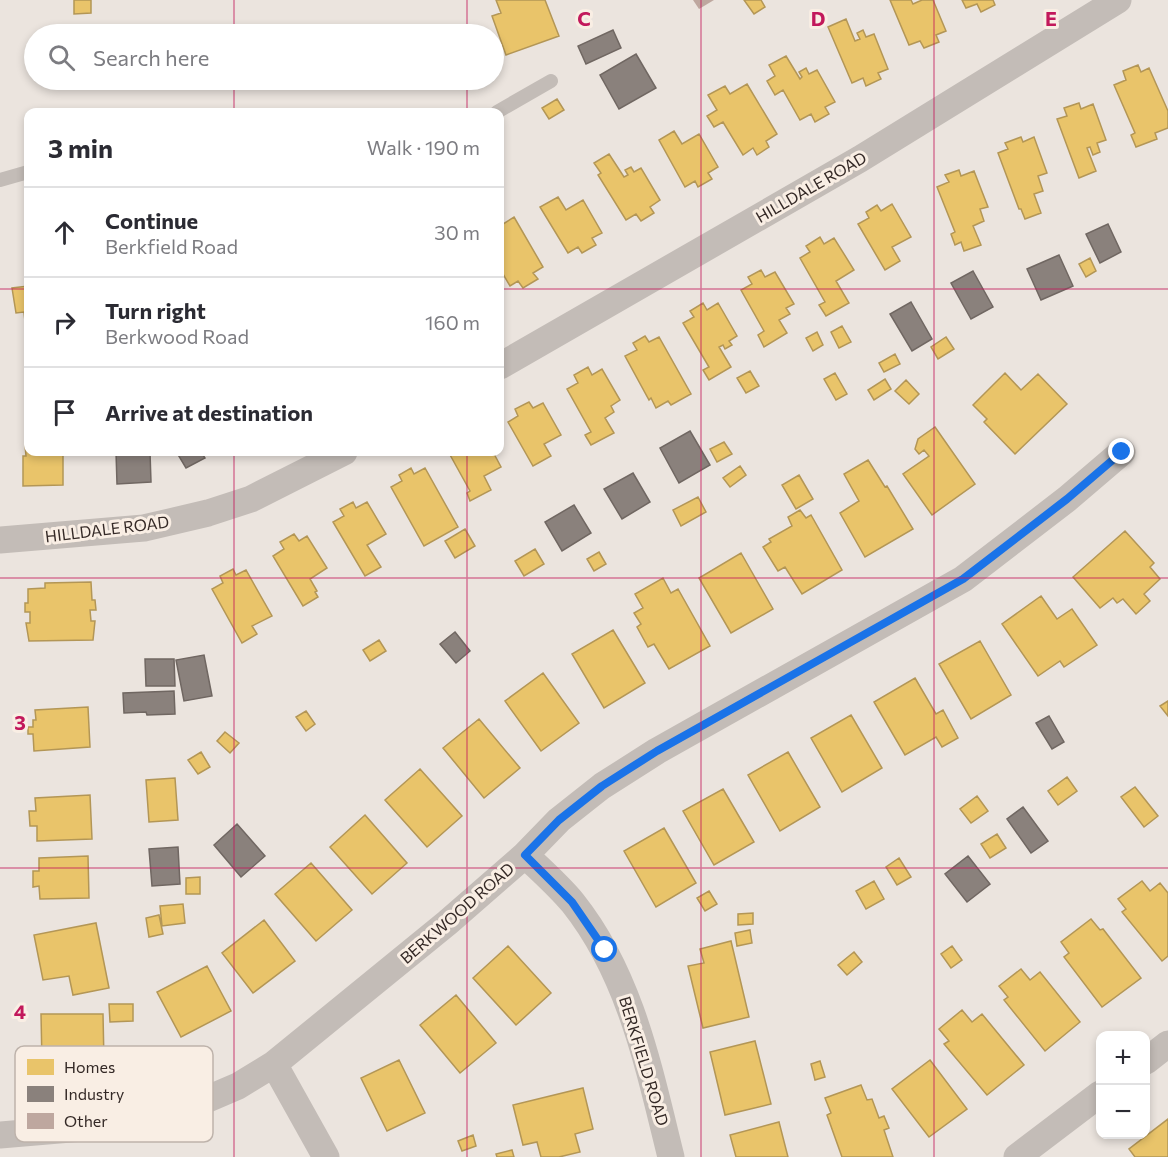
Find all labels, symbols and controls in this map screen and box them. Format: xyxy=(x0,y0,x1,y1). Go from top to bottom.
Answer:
text: C xyxy=(577,6,591,30)
text: D xyxy=(811,6,825,30)
text: E xyxy=(1045,6,1057,30)
search box xyxy=(24,24,504,90)
icon: search xyxy=(45,41,78,74)
text: Search here xyxy=(93,44,209,71)
text: 3 min xyxy=(48,132,113,163)
text: Walk · 190 m xyxy=(367,135,480,159)
street label: HILLDALE ROAD xyxy=(752,147,870,226)
text: Continue xyxy=(105,207,198,234)
icon: ahead xyxy=(48,216,81,249)
text: 30 m xyxy=(434,220,480,244)
text: Berkfield Road xyxy=(105,234,238,258)
text: Turn right xyxy=(105,297,206,324)
icon: right xyxy=(48,306,81,339)
text: 160 m xyxy=(425,310,480,334)
text: Berkwood Road xyxy=(105,324,249,348)
icon: arrive xyxy=(48,396,81,429)
text: Arrive at destination xyxy=(105,399,313,426)
route end xyxy=(1108,438,1134,464)
street label: HILLDALE ROAD xyxy=(44,511,170,546)
text: 3 xyxy=(14,710,26,734)
street label: BERKWOOD ROAD xyxy=(396,858,517,967)
route start xyxy=(591,936,617,962)
street label: BERKFIELD ROAD xyxy=(616,994,673,1128)
text: 4 xyxy=(14,999,26,1023)
map controls xyxy=(1096,1031,1150,1139)
button: + xyxy=(1096,1031,1150,1085)
legend xyxy=(15,1046,213,1142)
text: Homes xyxy=(64,1057,115,1076)
text: Industry xyxy=(64,1084,124,1103)
button: − xyxy=(1096,1085,1150,1139)
text: Other xyxy=(64,1111,108,1130)

